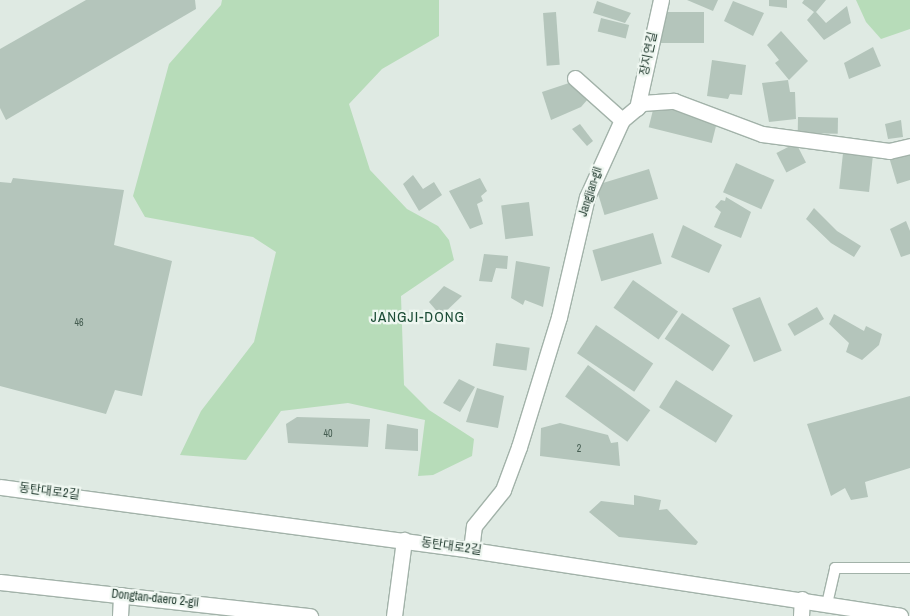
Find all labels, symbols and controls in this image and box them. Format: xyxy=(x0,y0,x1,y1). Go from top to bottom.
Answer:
street label: 장지연길 xyxy=(637,31,661,77)
street label: Jangjian-gil xyxy=(576,166,606,218)
district label: JANGJI-DONG xyxy=(369,308,467,326)
house number: 46 xyxy=(74,317,84,329)
house number: 40 xyxy=(323,428,333,440)
house number: 2 xyxy=(577,443,581,455)
street label: 동탄대로2길 xyxy=(18,481,80,503)
street label: 동탄대로2길 xyxy=(420,536,482,558)
street label: Dongtan-daero 2-gil xyxy=(111,587,199,611)

